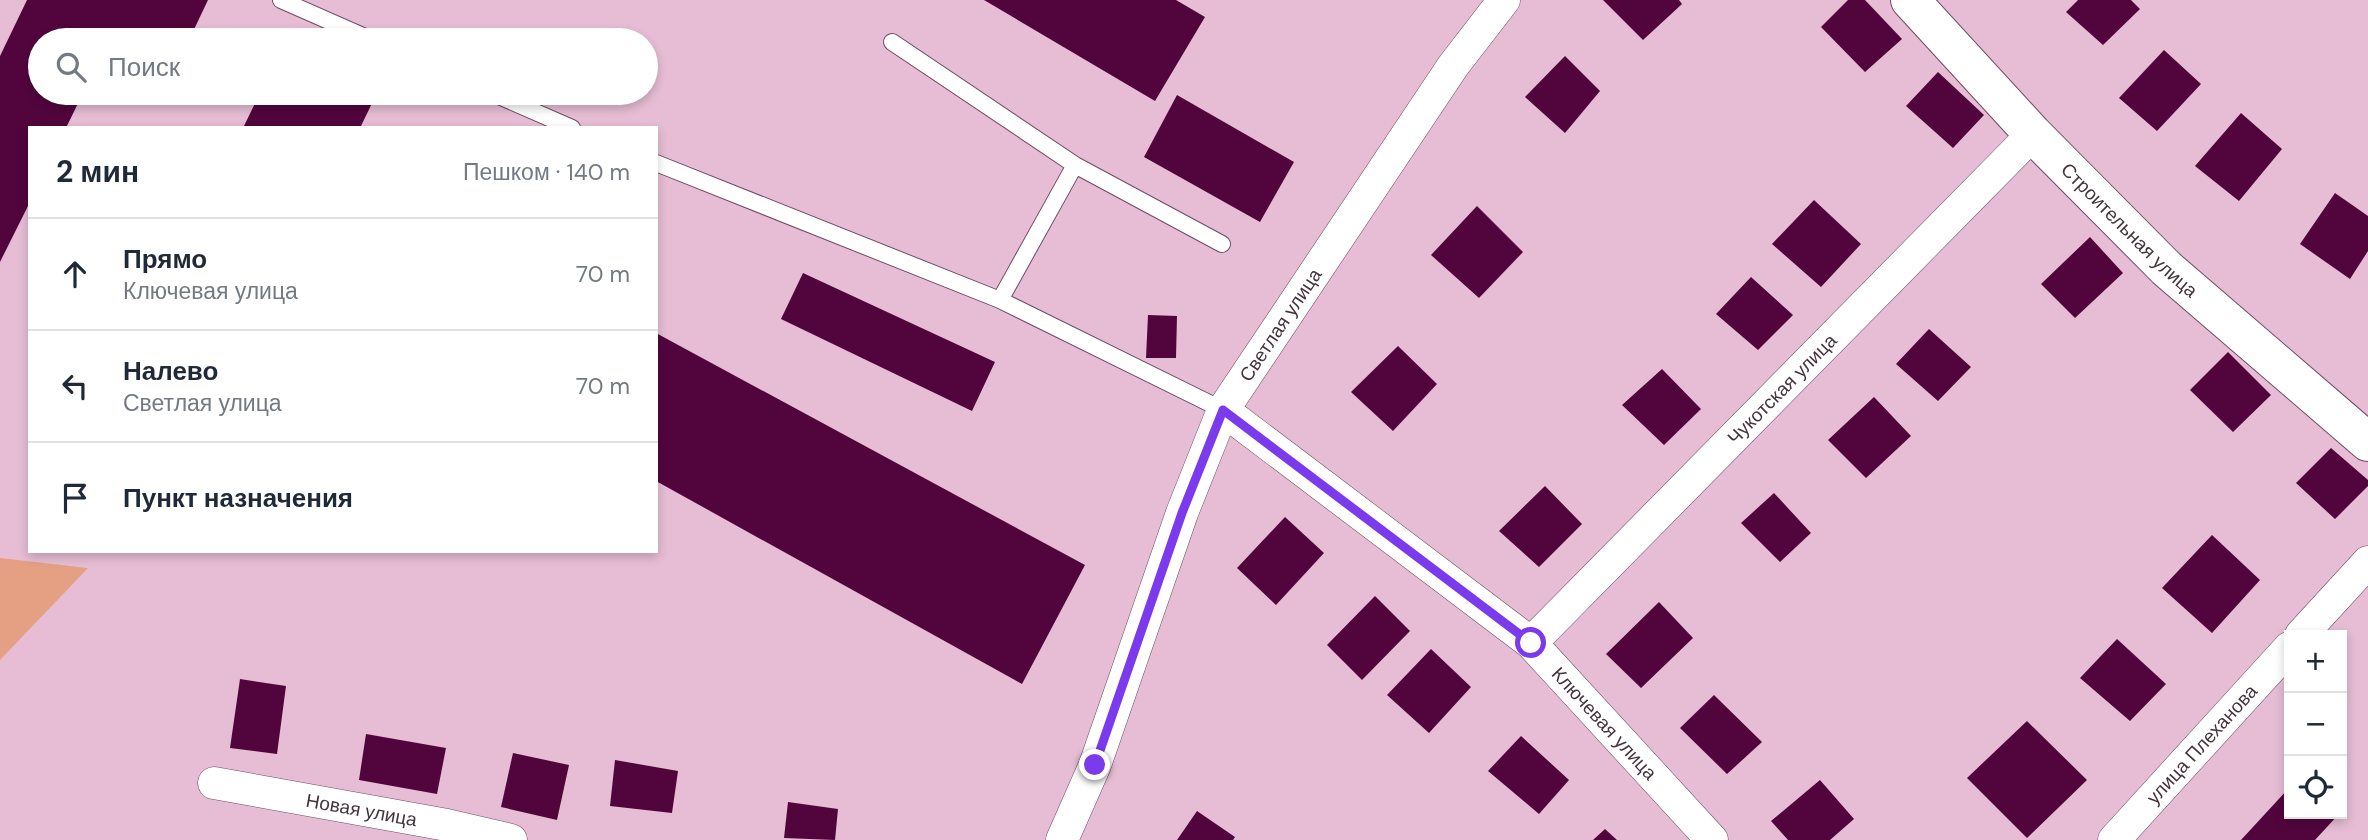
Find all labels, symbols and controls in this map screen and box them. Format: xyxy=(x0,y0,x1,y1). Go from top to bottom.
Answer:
search box xyxy=(28,28,658,105)
icon: search xyxy=(52,48,90,86)
text: Поиск xyxy=(108,50,180,84)
text: 2 мин xyxy=(56,152,139,191)
text: Пешком · 140 m xyxy=(463,157,630,187)
street label: Строительная улица xyxy=(2056,157,2204,303)
text: Прямо xyxy=(123,242,207,276)
icon: ahead xyxy=(56,255,94,293)
text: 70 m xyxy=(576,259,630,289)
street label: Светлая улица xyxy=(1233,263,1327,386)
text: Ключевая улица xyxy=(123,276,298,306)
street label: Чукотская улица xyxy=(1722,328,1842,450)
text: Налево xyxy=(123,354,218,388)
icon: left xyxy=(56,367,94,405)
text: 70 m xyxy=(576,371,630,401)
text: Светлая улица xyxy=(123,388,282,418)
icon: arrive xyxy=(56,479,94,517)
text: Пункт назначения xyxy=(123,481,353,515)
route start xyxy=(1515,627,1546,658)
map controls xyxy=(2284,630,2347,819)
button: + xyxy=(2284,630,2347,693)
street label: Ключевая улица xyxy=(1546,661,1663,785)
street label: улица Плеханова xyxy=(2141,678,2263,809)
button: − xyxy=(2284,693,2347,756)
route end xyxy=(1079,749,1110,780)
button: locate xyxy=(2284,756,2347,819)
street label: Новая улица xyxy=(304,787,420,832)

